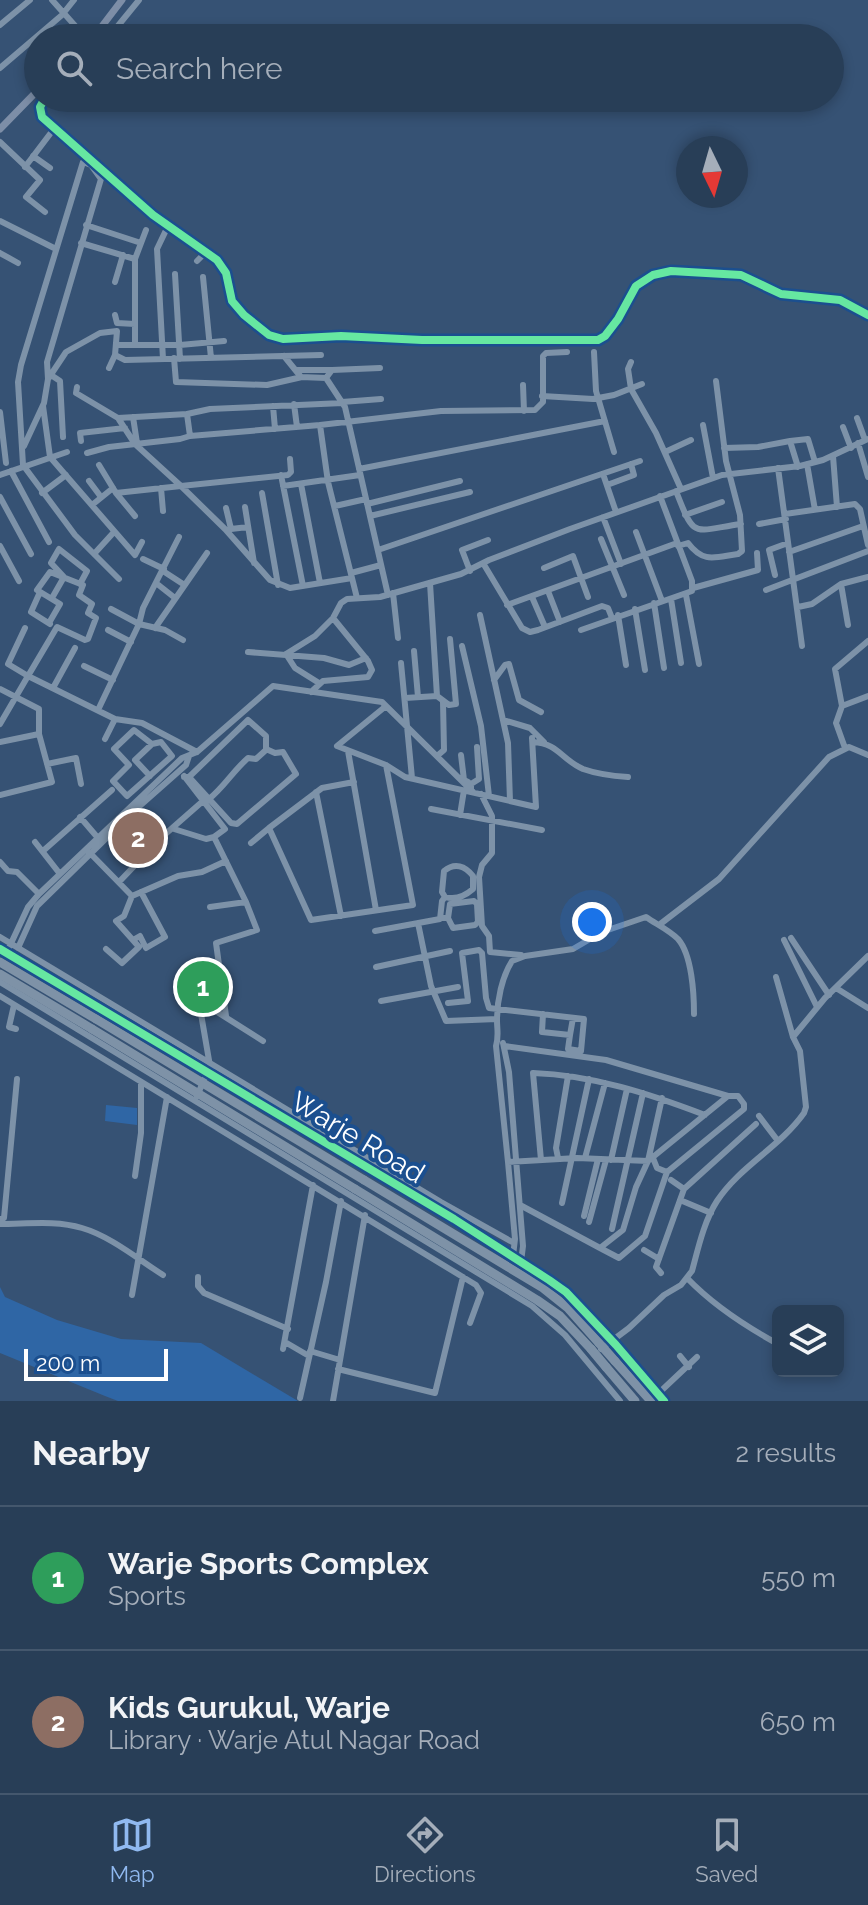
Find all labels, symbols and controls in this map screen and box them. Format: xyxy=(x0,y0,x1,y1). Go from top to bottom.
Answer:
search box xyxy=(24,24,844,112)
icon: search xyxy=(52,46,96,90)
text: Search here xyxy=(116,51,283,86)
north arrow xyxy=(676,136,748,208)
pin: 2 xyxy=(112,808,164,868)
your location xyxy=(572,902,612,942)
pin: 1 xyxy=(177,957,229,1017)
street label: Warje Road xyxy=(285,1085,431,1190)
map controls xyxy=(772,1305,844,1377)
button: layers xyxy=(772,1305,844,1377)
scale bar xyxy=(24,1345,168,1381)
text: 200 m xyxy=(36,1350,100,1376)
text: Nearby xyxy=(32,1433,150,1473)
text: 2 results xyxy=(736,1438,836,1468)
text: Warje Sports Complex xyxy=(108,1546,429,1581)
text: 1 xyxy=(52,1563,64,1593)
text: 550 m xyxy=(761,1563,836,1593)
text: Sports xyxy=(108,1581,186,1611)
text: Kids Gurukul, Warje xyxy=(108,1690,390,1725)
text: 2 xyxy=(51,1707,65,1737)
text: 650 m xyxy=(760,1707,836,1737)
text: Library · Warje Atul Nagar Road xyxy=(108,1725,480,1755)
tab: Map xyxy=(110,1813,155,1887)
tab: Directions xyxy=(374,1813,476,1887)
tab: Saved xyxy=(695,1813,758,1887)

